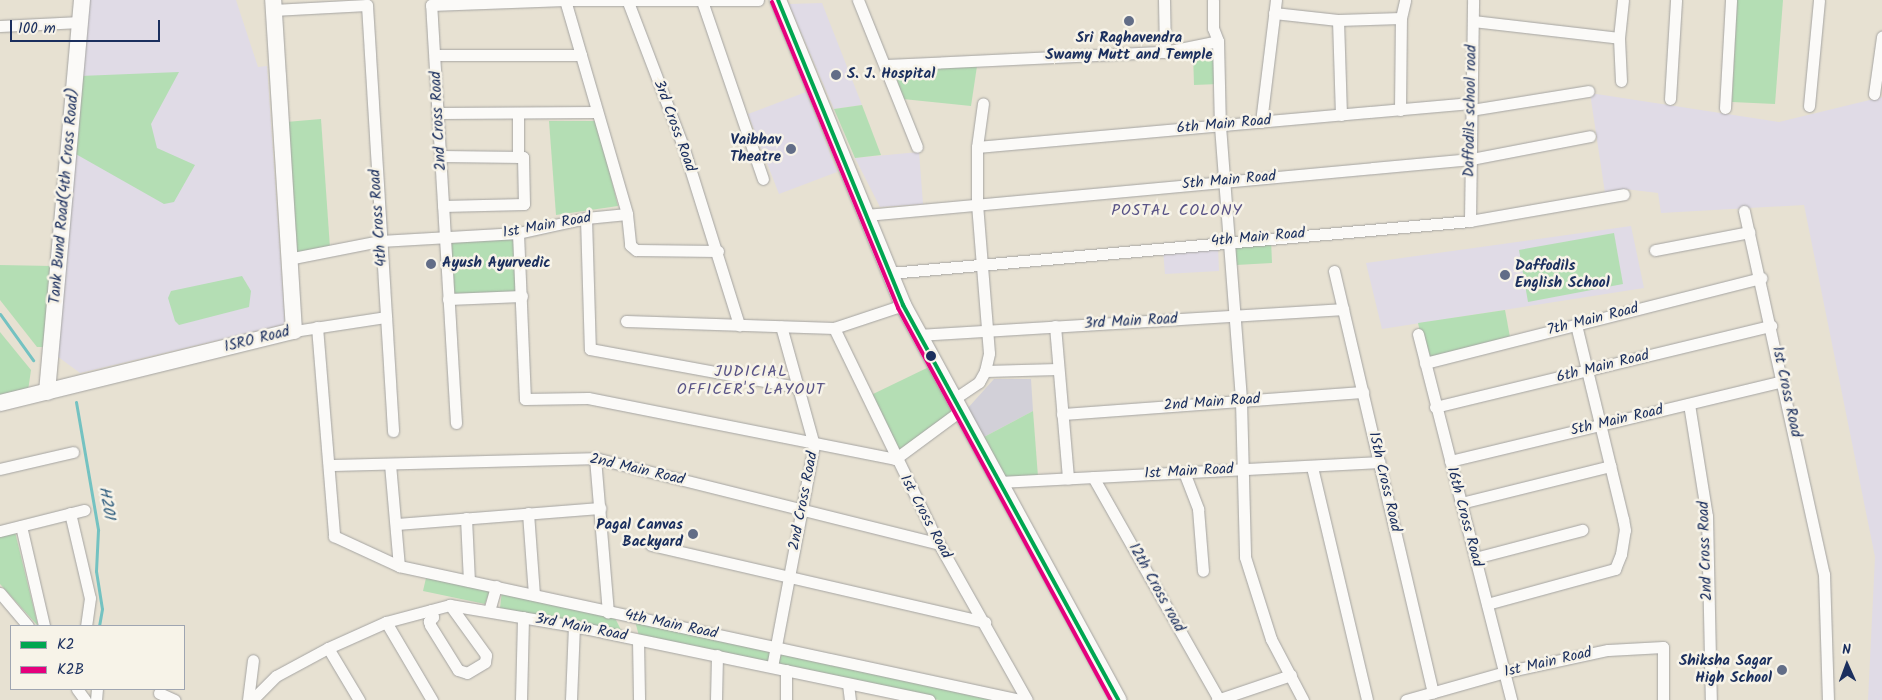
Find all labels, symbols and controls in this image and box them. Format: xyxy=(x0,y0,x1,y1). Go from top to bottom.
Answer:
scale bar xyxy=(12,10,162,42)
marker: Sri Raghavendra Swamy Mutt and Temple xyxy=(1123,15,1135,27)
text: 100 m xyxy=(18,17,56,41)
place label: Sri Raghavendra Swamy Mutt and Temple xyxy=(1045,29,1213,64)
street label: Daffodils school road xyxy=(1461,45,1481,177)
place label: S. J. Hospital xyxy=(847,66,935,84)
marker: S. J. Hospital xyxy=(829,68,843,82)
street label: 2nd Cross Road xyxy=(427,71,451,171)
street label: 3rd Cross Road xyxy=(649,78,699,174)
street label: Tank Bund Road(4th Cross Road) xyxy=(47,87,83,305)
street label: 6th Main Road xyxy=(1176,112,1272,138)
place label: Vaibhav Theatre xyxy=(730,131,781,166)
marker: Vaibhav Theatre xyxy=(785,143,797,155)
street label: 5th Main Road xyxy=(1181,168,1277,194)
street label: 4th Cross Road xyxy=(367,169,391,267)
district label: POSTAL COLONY xyxy=(1110,201,1244,221)
street label: 1st Main Road xyxy=(501,209,593,243)
street label: 4th Main Road xyxy=(1210,225,1306,251)
place label: Ayush Ayurvedic xyxy=(442,255,551,273)
marker: Ayush Ayurvedic xyxy=(424,257,438,271)
place label: Daffodils English School xyxy=(1515,257,1610,292)
marker: Daffodils English School xyxy=(1499,269,1511,281)
street label: 7th Main Road xyxy=(1546,300,1640,340)
street label: 3rd Main Road xyxy=(1084,311,1178,333)
street label: ISRO Road xyxy=(222,323,292,357)
street label: 1st Cross Road xyxy=(1768,345,1804,439)
street label: 6th Main Road xyxy=(1555,347,1651,387)
unlabelled marker xyxy=(926,351,936,361)
district label: JUDICIAL OFFICER'S LAYOUT xyxy=(675,362,827,400)
street label: 2nd Main Road xyxy=(1163,391,1261,415)
street label: 5th Main Road xyxy=(1569,402,1665,440)
street label: 15th Cross Road xyxy=(1364,430,1404,534)
street label: 2nd Main Road xyxy=(588,450,686,490)
street label: 2nd Cross Road xyxy=(786,450,822,552)
street label: 1st Main Road xyxy=(1144,461,1234,483)
street label: 16th Cross Road xyxy=(1442,465,1486,569)
street label: 1st Cross Road xyxy=(895,472,955,562)
water label: H201 xyxy=(94,485,118,521)
street label: 2nd Cross Road xyxy=(1695,501,1717,601)
place label: Pagal Canvas Backyard xyxy=(596,516,683,551)
marker: Pagal Canvas Backyard xyxy=(687,528,699,540)
street label: 12th Cross road xyxy=(1124,540,1188,636)
street label: 4th Main Road xyxy=(623,606,719,644)
street label: 3rd Main Road xyxy=(533,610,629,646)
legend xyxy=(10,625,185,690)
text: K2 xyxy=(57,633,75,657)
text: N xyxy=(1842,639,1851,661)
north arrow xyxy=(1822,640,1872,690)
street label: 1st Main Road xyxy=(1502,644,1594,682)
place label: Shiksha Sagar High School xyxy=(1679,652,1772,687)
text: K2B xyxy=(57,658,84,682)
marker: Shiksha Sagar High School xyxy=(1776,664,1788,676)

